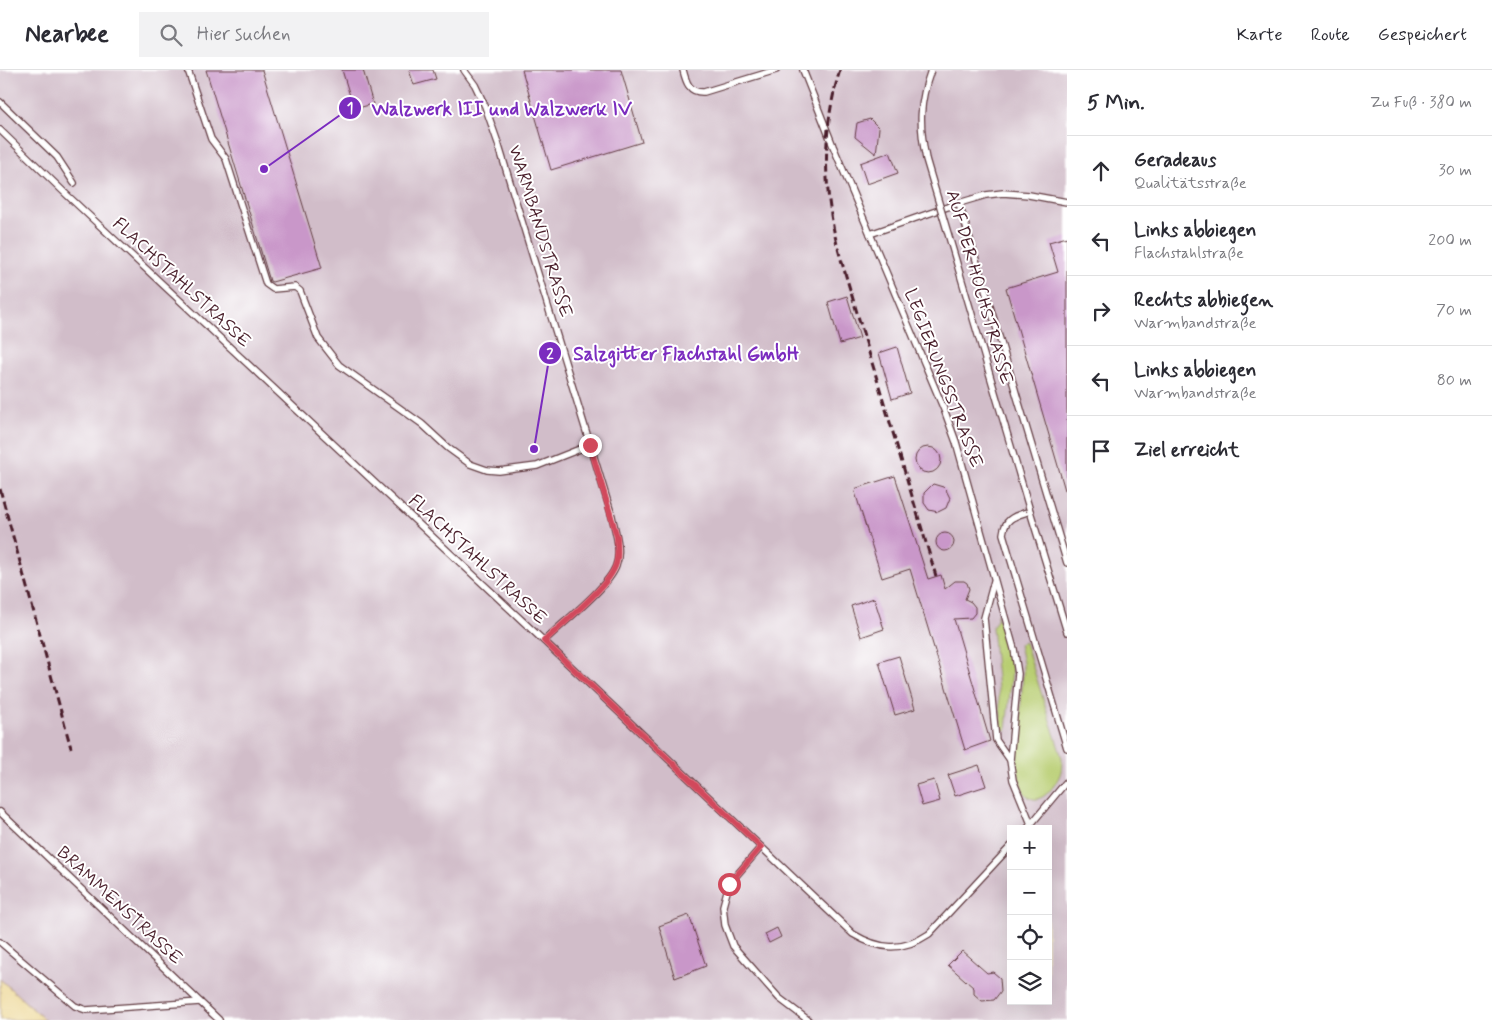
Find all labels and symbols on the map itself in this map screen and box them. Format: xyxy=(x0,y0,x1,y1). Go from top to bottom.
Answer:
callout: Walzwerk III und Walzwerk IV xyxy=(338,91,641,125)
text: Walzwerk III und Walzwerk IV xyxy=(371,97,633,122)
text: 1 xyxy=(347,99,353,119)
street label: WARMBANDSTRASSE xyxy=(502,142,578,321)
street label: AUF DER HOCHSTRASSE xyxy=(940,187,1018,387)
street label: FLACHSTAHLSTRASSE xyxy=(107,212,256,353)
street label: LEGIERUNGSSTRASSE xyxy=(898,286,988,471)
callout: Salzgitter Flachstahl GmbH xyxy=(538,336,810,370)
text: Salzgitter Flachstahl GmbH xyxy=(573,342,799,368)
text: 2 xyxy=(546,345,554,365)
route end xyxy=(579,434,602,457)
street label: FLACHSTAHLSTRASSE xyxy=(403,489,552,630)
street label: BRAMMENSTRASSE xyxy=(51,841,187,970)
route start xyxy=(718,873,741,896)

